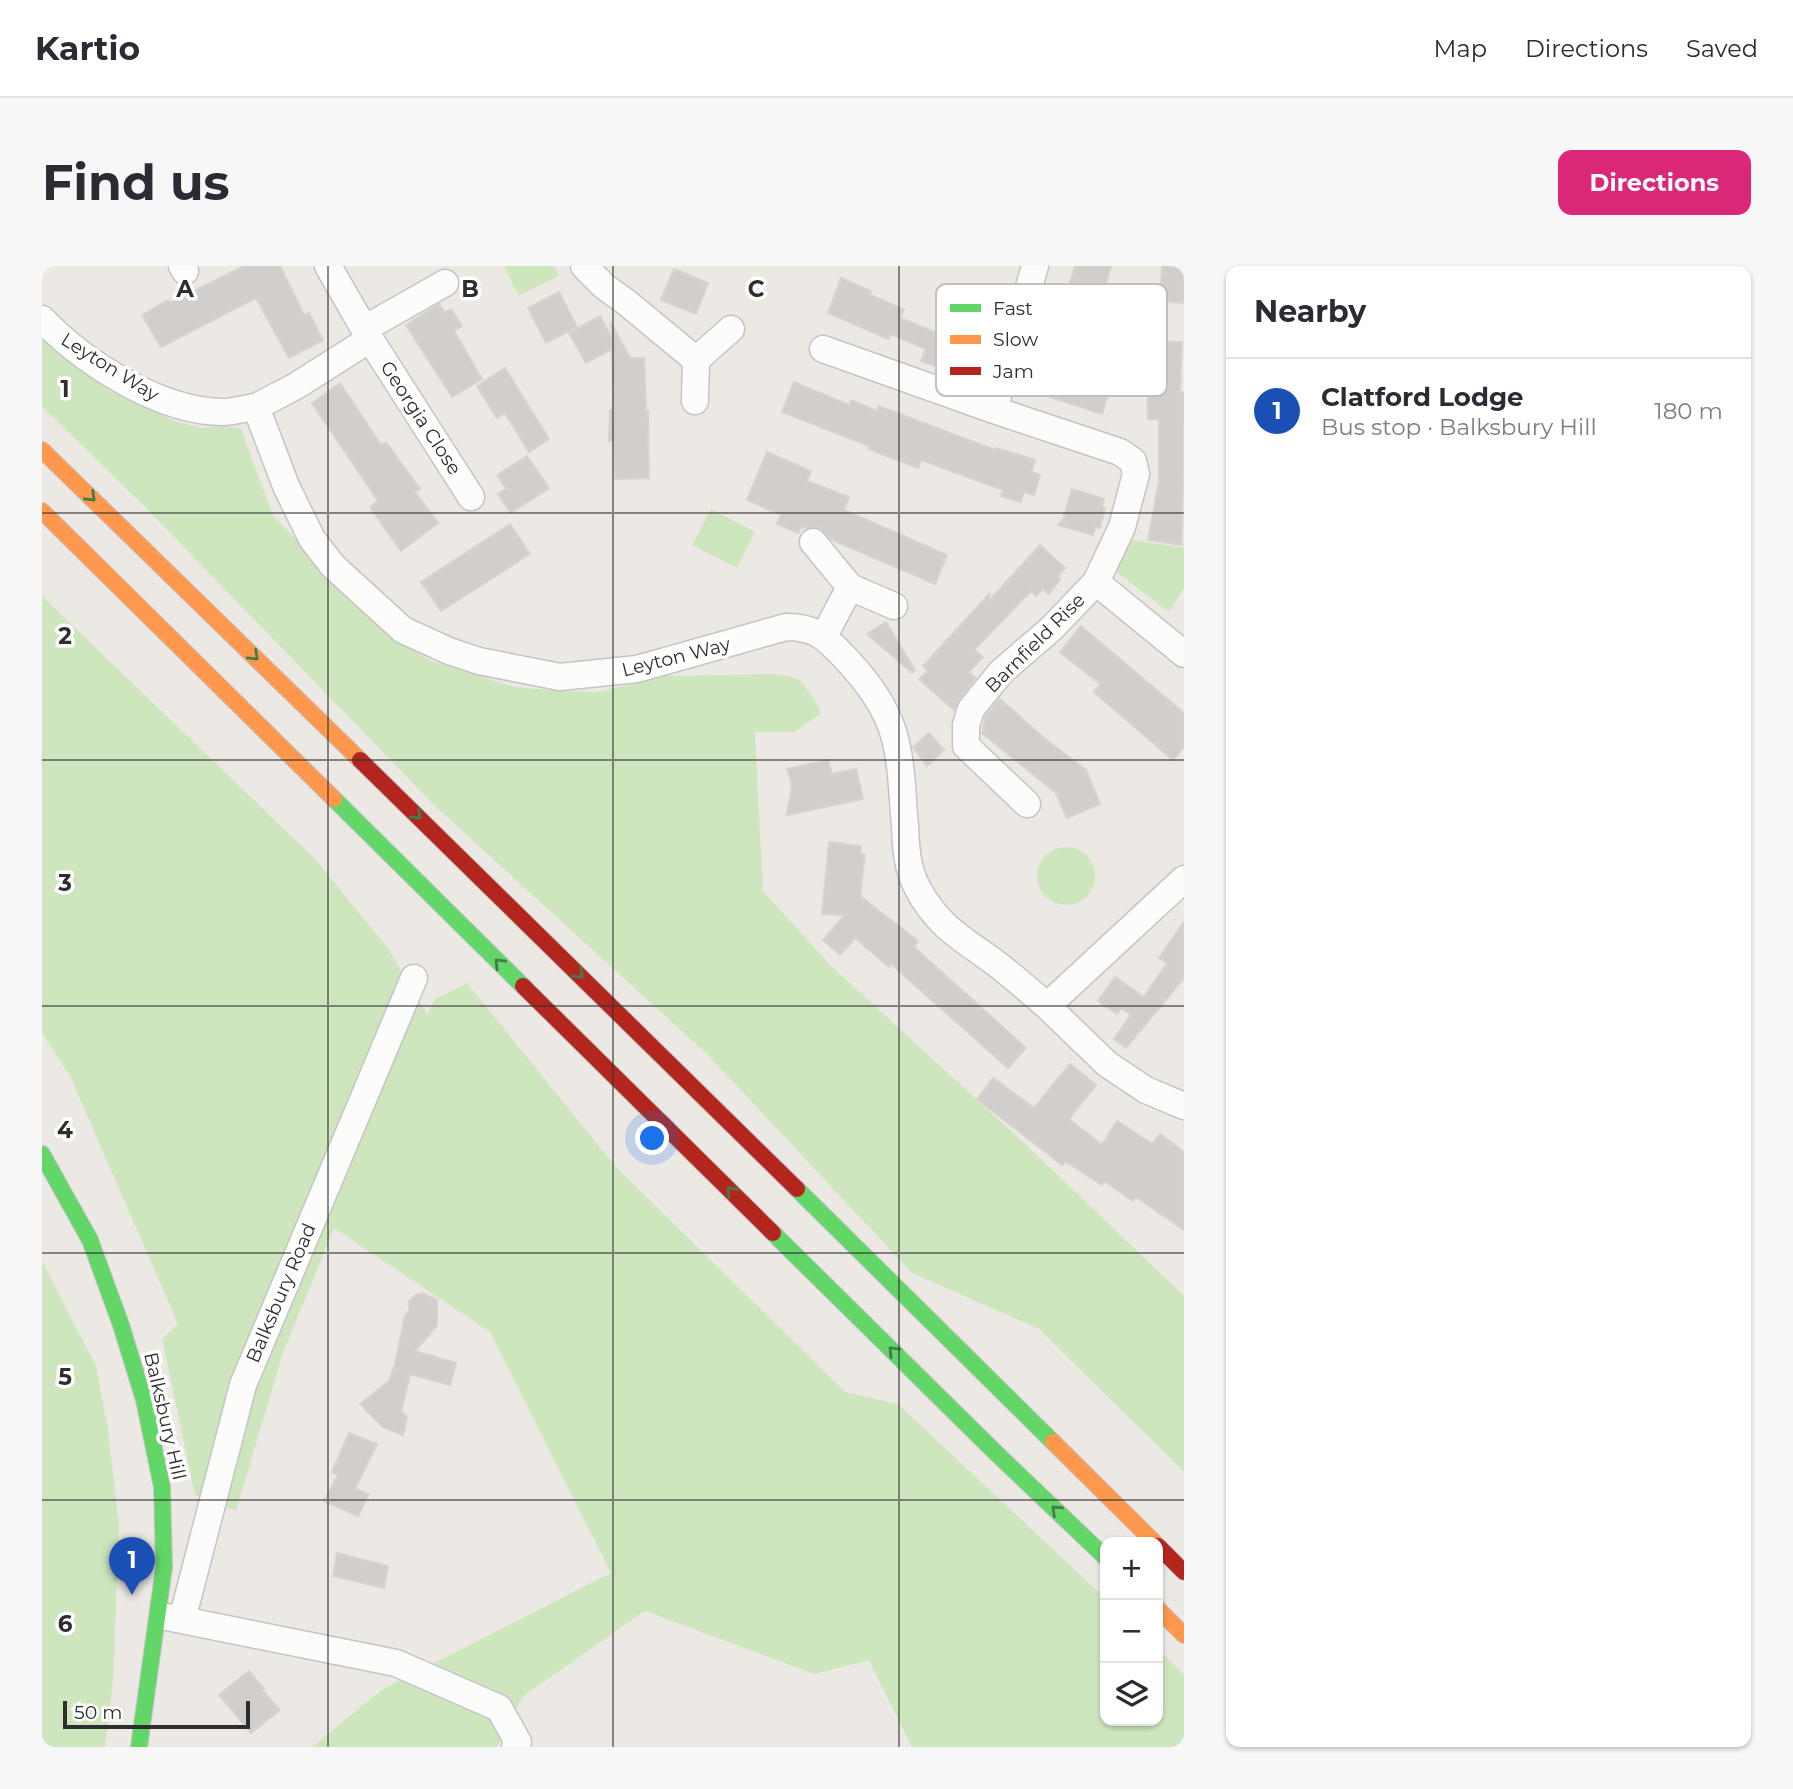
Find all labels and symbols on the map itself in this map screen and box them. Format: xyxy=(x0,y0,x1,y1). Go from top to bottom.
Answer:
text: A xyxy=(175,275,194,303)
text: B xyxy=(461,275,479,303)
text: C xyxy=(748,275,765,303)
legend xyxy=(936,284,1167,396)
text: Fast xyxy=(993,297,1033,320)
street label: Leyton Way xyxy=(57,328,164,407)
text: Slow xyxy=(993,328,1038,351)
street label: Georgia Close xyxy=(376,357,466,479)
text: Jam xyxy=(992,360,1034,383)
text: 1 xyxy=(60,375,70,403)
one-way arrow xyxy=(83,489,96,502)
street label: Barnfield Rise xyxy=(980,588,1090,698)
text: 2 xyxy=(58,622,72,650)
street label: Leyton Way xyxy=(619,632,733,682)
one-way arrow xyxy=(246,647,259,660)
one-way arrow xyxy=(409,806,422,819)
text: 3 xyxy=(57,869,72,897)
one-way arrow xyxy=(494,958,507,971)
one-way arrow xyxy=(571,965,584,978)
text: 4 xyxy=(57,1116,73,1144)
your location xyxy=(635,1121,669,1155)
one-way arrow xyxy=(726,1187,739,1200)
street label: Balksbury Road xyxy=(241,1220,321,1366)
one-way arrow xyxy=(889,1347,901,1359)
street label: Balksbury Hill xyxy=(139,1350,191,1482)
text: 5 xyxy=(58,1363,72,1391)
one-way arrow xyxy=(1051,1505,1064,1518)
pin: 1 xyxy=(109,1537,155,1595)
text: 6 xyxy=(58,1610,73,1638)
scale bar xyxy=(63,1698,250,1730)

